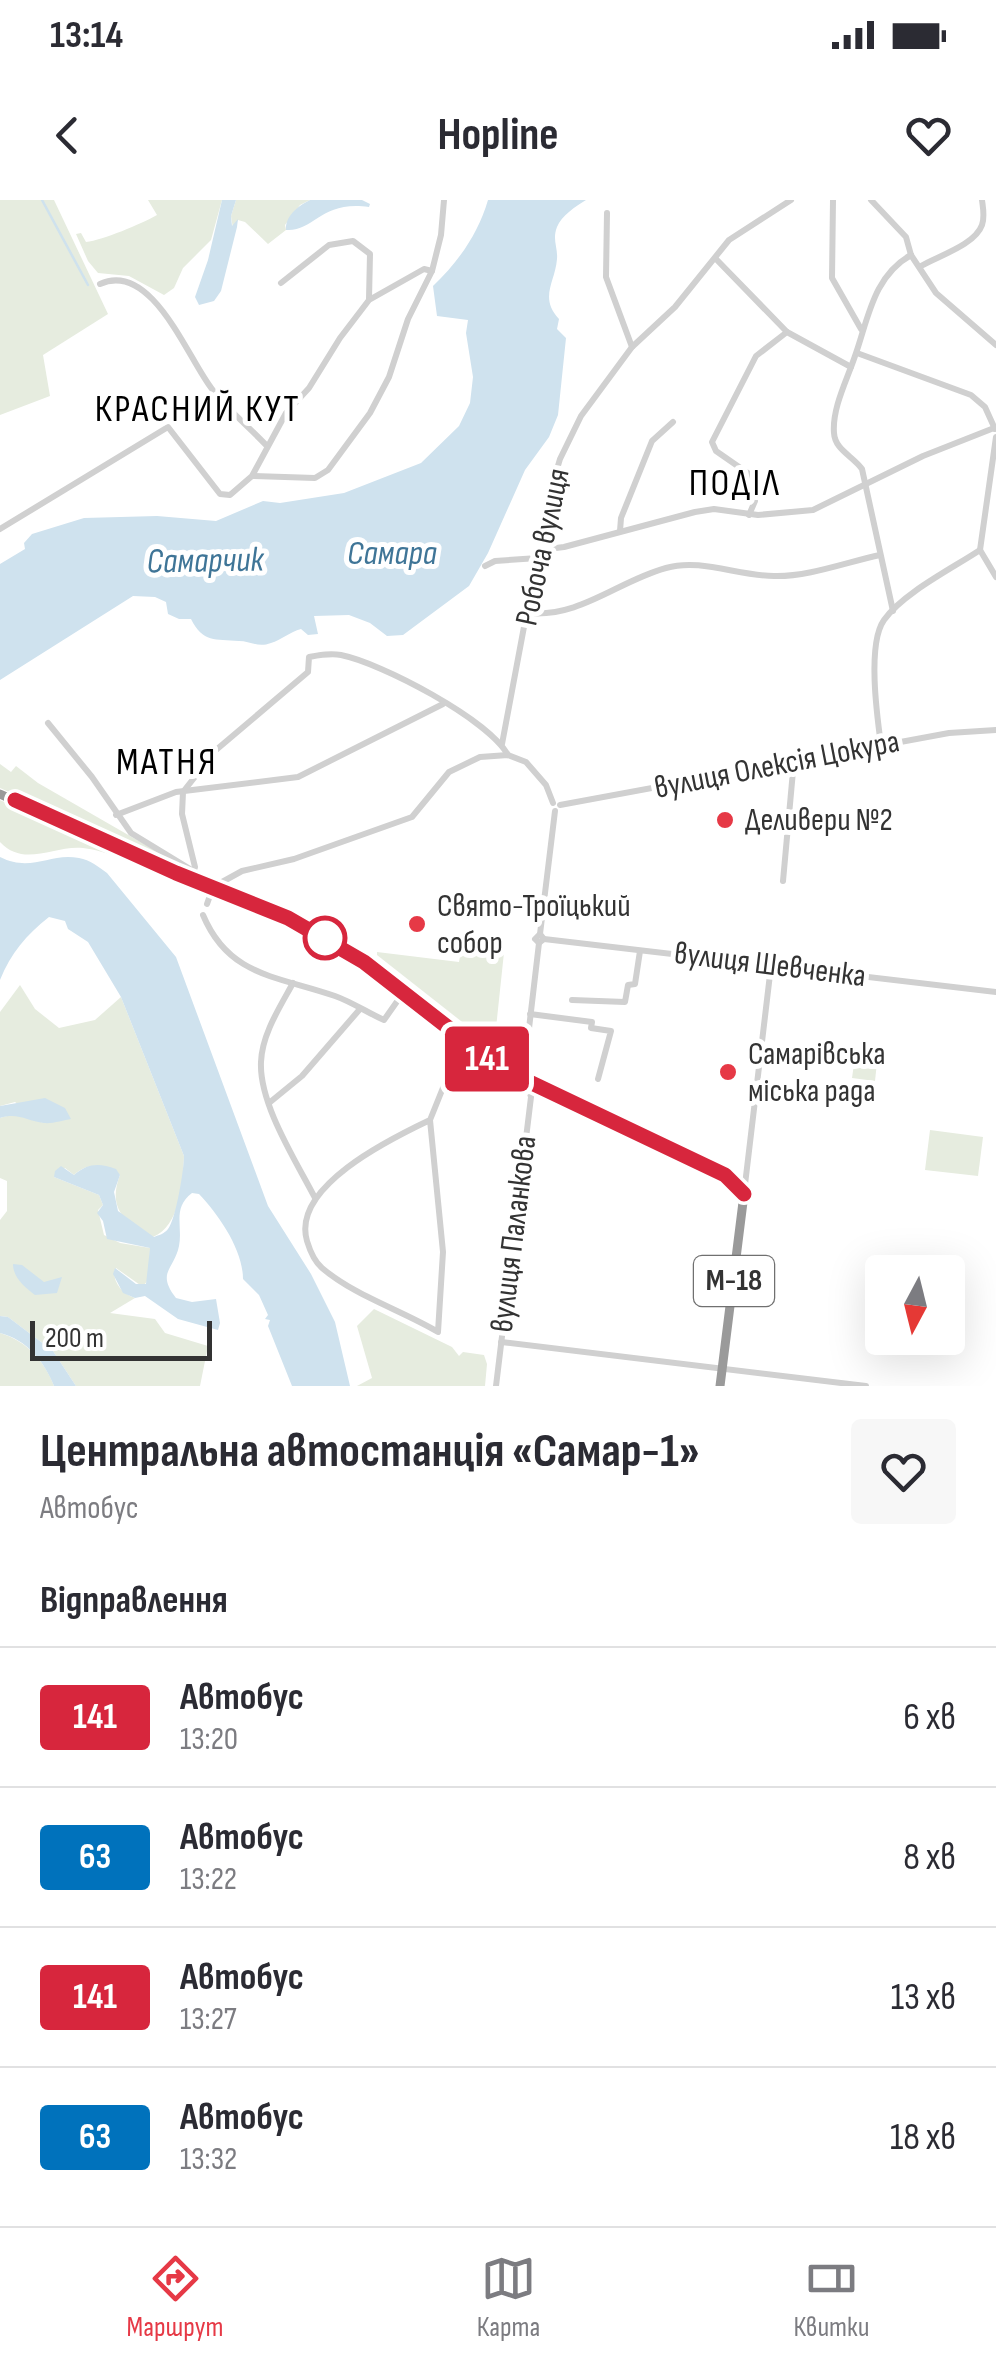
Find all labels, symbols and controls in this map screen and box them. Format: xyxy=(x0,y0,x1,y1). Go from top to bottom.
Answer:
text: 13:14 xyxy=(50,13,123,58)
icon: back xyxy=(40,108,95,163)
text: Hopline xyxy=(437,108,559,163)
icon: heart xyxy=(901,108,956,163)
district label: КРАСНИЙ КУТ xyxy=(95,387,301,432)
district label: ПОДІЛ xyxy=(689,461,781,506)
street label: Робоча вулиця xyxy=(507,465,579,629)
water label: Самара xyxy=(347,532,437,575)
water label: Самарчик xyxy=(146,538,266,584)
street label: вулиця Олексія Цокура xyxy=(651,722,903,808)
district label: МАТНЯ xyxy=(116,740,218,785)
place label: Деливери №2 xyxy=(745,801,893,840)
marker: Деливери №2 xyxy=(714,809,736,831)
place label: Свято-Троїцький собор xyxy=(437,887,631,963)
marker: Свято-Троїцький собор xyxy=(406,913,428,935)
unlabelled marker xyxy=(304,917,346,959)
street label: вулиця Шевченка xyxy=(672,934,868,996)
line badge: 141 xyxy=(430,1026,544,1092)
place label: Самарівська міська рада xyxy=(748,1035,886,1111)
text: 141 xyxy=(465,1038,509,1081)
marker: Самарівська міська рада xyxy=(717,1061,739,1083)
street label: вулиця Паланкова xyxy=(483,1133,545,1335)
north arrow xyxy=(865,1255,965,1355)
map controls xyxy=(865,1255,965,1355)
road number: М-18 xyxy=(694,1256,774,1306)
scale bar xyxy=(30,1316,212,1360)
text: 200 m xyxy=(45,1322,104,1355)
button: heart xyxy=(851,1419,956,1524)
text: Центральна автостанція «Самар-1» xyxy=(40,1423,700,1480)
text: Автобус xyxy=(40,1489,139,1528)
text: Відправлення xyxy=(40,1578,228,1623)
text: Автобус xyxy=(180,1675,304,1720)
text: 6 хв xyxy=(903,1695,956,1740)
text: 141 xyxy=(73,1696,117,1739)
text: 13:20 xyxy=(180,1720,238,1759)
text: Автобус xyxy=(180,1815,304,1860)
text: 8 хв xyxy=(903,1835,956,1880)
text: 63 xyxy=(79,1836,111,1879)
text: 13:22 xyxy=(180,1860,237,1899)
text: Автобус xyxy=(180,1955,304,2000)
text: 13 хв xyxy=(891,1975,956,2020)
text: 141 xyxy=(73,1976,117,2019)
text: 13:27 xyxy=(180,2000,237,2039)
text: Автобус xyxy=(180,2095,304,2140)
text: 18 хв xyxy=(890,2115,956,2160)
text: 63 xyxy=(79,2116,111,2159)
text: 13:32 xyxy=(180,2140,237,2179)
tab: Маршрут xyxy=(127,2251,223,2344)
tab: Карта xyxy=(477,2251,540,2344)
tab: Квитки xyxy=(794,2251,869,2344)

